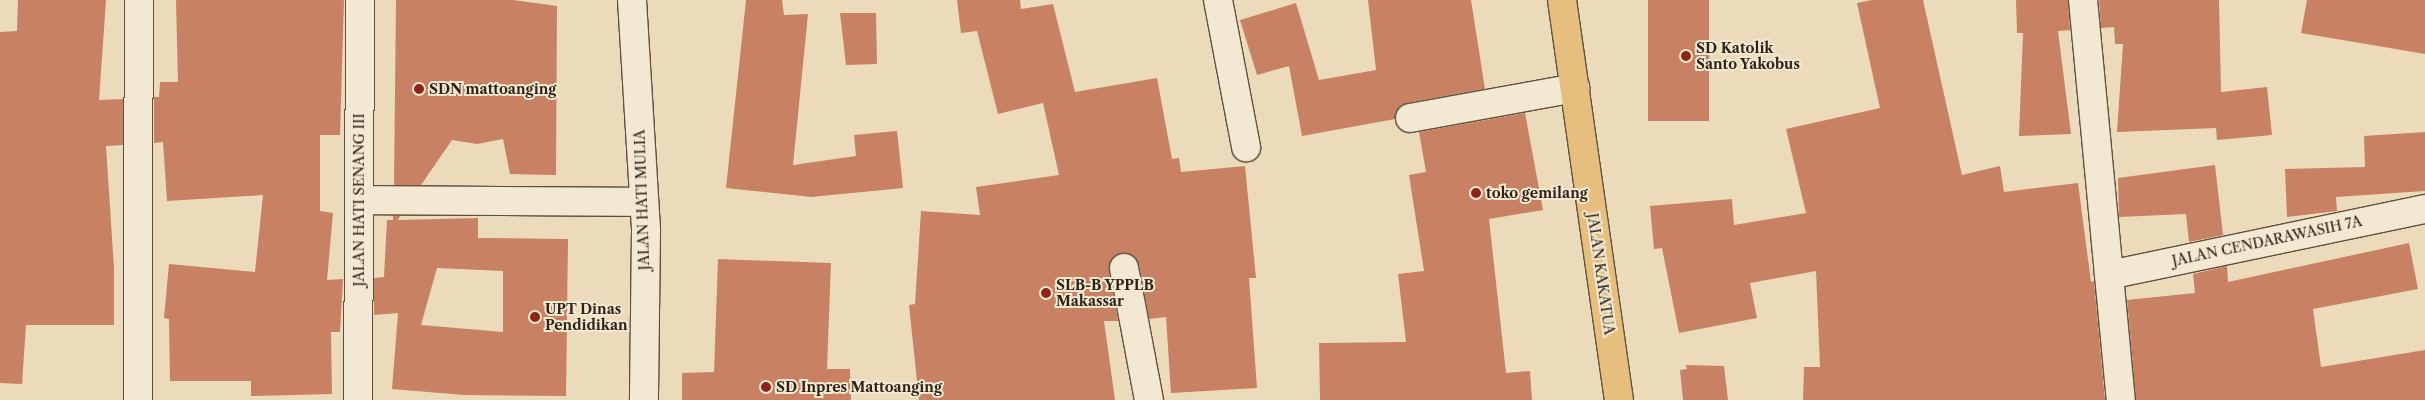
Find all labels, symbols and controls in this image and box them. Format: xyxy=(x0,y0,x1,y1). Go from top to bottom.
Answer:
place label: SD Katolik Santo Yakobus xyxy=(1696,40,1800,72)
marker: SD Katolik Santo Yakobus xyxy=(1680,50,1692,62)
place label: SDN mattoanging xyxy=(429,81,556,97)
marker: SDN mattoanging xyxy=(413,83,425,95)
street label: JALAN HATI SENANG III xyxy=(351,113,367,287)
street label: JALAN HATI MULIA xyxy=(631,129,653,271)
place label: toko gemilang xyxy=(1486,185,1588,201)
marker: toko gemilang xyxy=(1470,187,1482,199)
street label: JALAN KAKATUA xyxy=(1584,212,1618,336)
street label: JALAN CENDARAWASIH 7A xyxy=(2170,213,2364,269)
place label: SLB-B YPPLB Makassar xyxy=(1056,277,1154,310)
marker: SLB-B YPPLB Makassar xyxy=(1040,287,1052,299)
place label: UPT Dinas Pendidikan xyxy=(545,301,628,334)
marker: UPT Dinas Pendidikan xyxy=(529,311,541,323)
place label: SD Inpres Mattoanging xyxy=(776,379,942,395)
marker: SD Inpres Mattoanging xyxy=(760,381,772,393)

